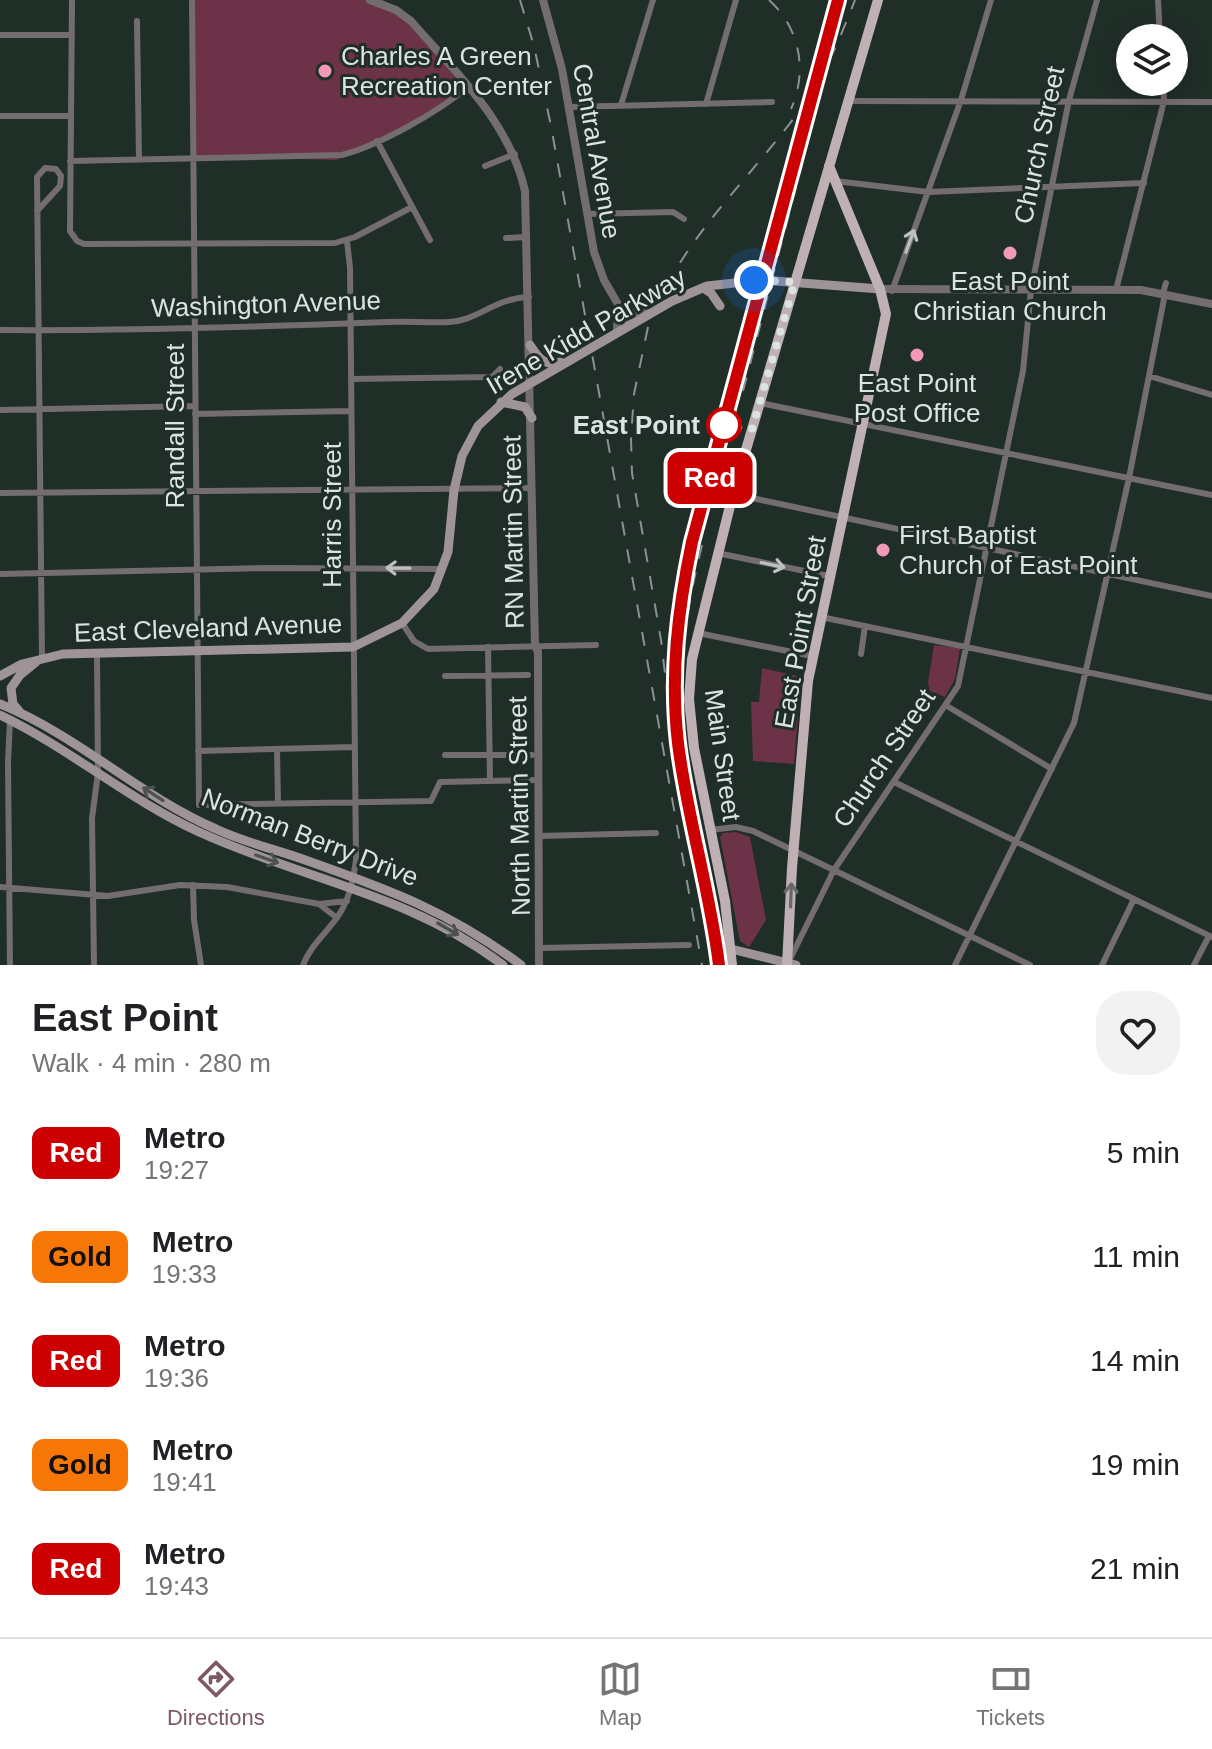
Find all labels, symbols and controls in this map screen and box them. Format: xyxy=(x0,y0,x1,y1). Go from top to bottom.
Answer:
map controls xyxy=(1116,24,1188,96)
button: layers xyxy=(1116,24,1188,96)
place label: Charles A Green Recreation Center xyxy=(341,41,552,101)
street label: Central Avenue xyxy=(567,61,627,241)
marker: Charles A Green Recreation Center xyxy=(316,62,334,80)
street label: Church Street xyxy=(1008,63,1071,227)
one-way arrow xyxy=(904,229,918,254)
marker: East Point Christian Church xyxy=(1001,244,1019,262)
your location xyxy=(734,260,774,300)
street label: Irene Kidd Parkway xyxy=(481,262,691,400)
place label: East Point Christian Church xyxy=(913,266,1107,326)
street label: Washington Avenue xyxy=(151,285,381,323)
street label: Randall Street xyxy=(160,343,190,508)
marker: East Point Post Office xyxy=(908,346,926,364)
place label: East Point Post Office xyxy=(854,368,980,428)
marker: East Point xyxy=(707,408,741,442)
place label: East Point xyxy=(573,410,700,440)
street label: RN Martin Street xyxy=(496,434,530,629)
street label: Harris Street xyxy=(317,441,347,588)
line badge: Red xyxy=(664,452,756,504)
text: Red xyxy=(684,462,736,493)
place label: First Baptist Church of East Point xyxy=(899,520,1138,580)
street label: East Point Street xyxy=(768,533,832,731)
marker: First Baptist Church of East Point xyxy=(874,541,892,559)
one-way arrow xyxy=(760,558,785,573)
one-way arrow xyxy=(385,561,412,576)
street label: East Cleveland Avenue xyxy=(73,608,343,648)
street label: Church Street xyxy=(827,682,942,833)
street label: Main Street xyxy=(699,687,747,824)
street label: North Martin Street xyxy=(502,695,536,916)
street label: Norman Berry Drive xyxy=(197,782,423,892)
one-way arrow xyxy=(143,786,165,803)
one-way arrow xyxy=(254,852,279,867)
one-way arrow xyxy=(783,882,798,909)
one-way arrow xyxy=(436,921,459,937)
button: heart xyxy=(1096,991,1180,1075)
text: East Point xyxy=(32,997,218,1039)
text: Walk · 4 min · 280 m xyxy=(32,1048,271,1078)
text: Metro xyxy=(144,1121,226,1154)
text: 5 min xyxy=(1107,1136,1180,1169)
text: Red xyxy=(50,1137,102,1168)
text: 19:27 xyxy=(144,1155,209,1185)
text: Metro xyxy=(152,1225,233,1258)
text: 11 min xyxy=(1092,1240,1180,1273)
text: Gold xyxy=(48,1241,112,1272)
text: 19:33 xyxy=(152,1259,217,1289)
text: Metro xyxy=(144,1329,226,1362)
text: 14 min xyxy=(1090,1344,1180,1377)
text: Red xyxy=(50,1345,102,1376)
text: 19:36 xyxy=(144,1363,209,1393)
text: Metro xyxy=(152,1433,233,1466)
text: 19 min xyxy=(1090,1448,1180,1481)
text: Gold xyxy=(48,1449,112,1480)
text: 19:41 xyxy=(152,1467,217,1497)
text: Metro xyxy=(144,1537,226,1570)
text: 21 min xyxy=(1090,1552,1180,1585)
text: Red xyxy=(50,1553,102,1584)
text: 19:43 xyxy=(144,1571,209,1601)
tab: Directions xyxy=(167,1657,265,1731)
tab: Map xyxy=(598,1657,642,1731)
tab: Tickets xyxy=(976,1657,1045,1731)

